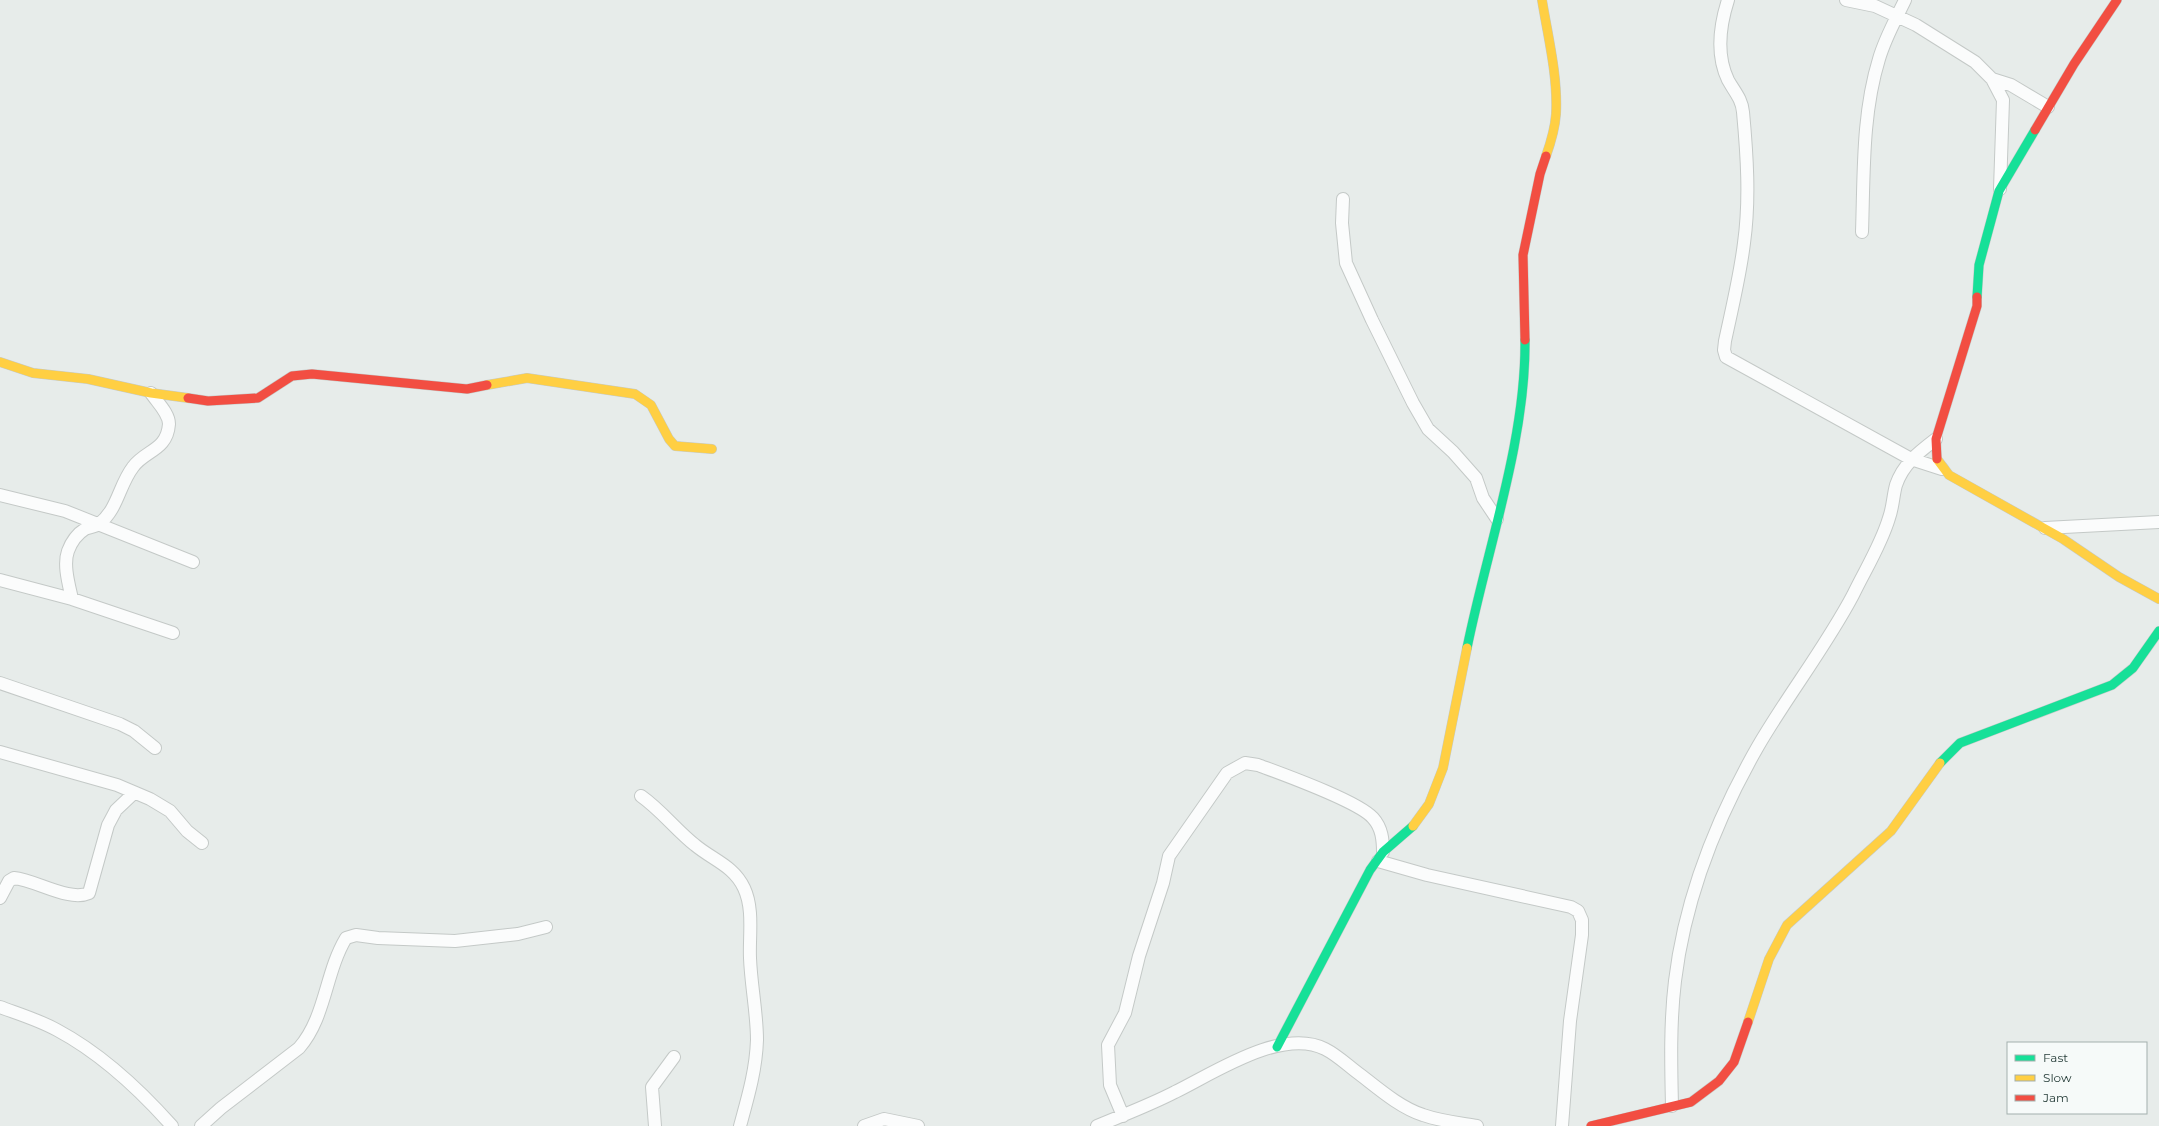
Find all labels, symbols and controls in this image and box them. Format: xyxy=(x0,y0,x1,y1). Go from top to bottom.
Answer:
legend xyxy=(2007,1042,2147,1114)
text: Fast xyxy=(2043,1050,2068,1065)
text: Slow xyxy=(2043,1070,2072,1085)
text: Jam xyxy=(2042,1090,2069,1105)

